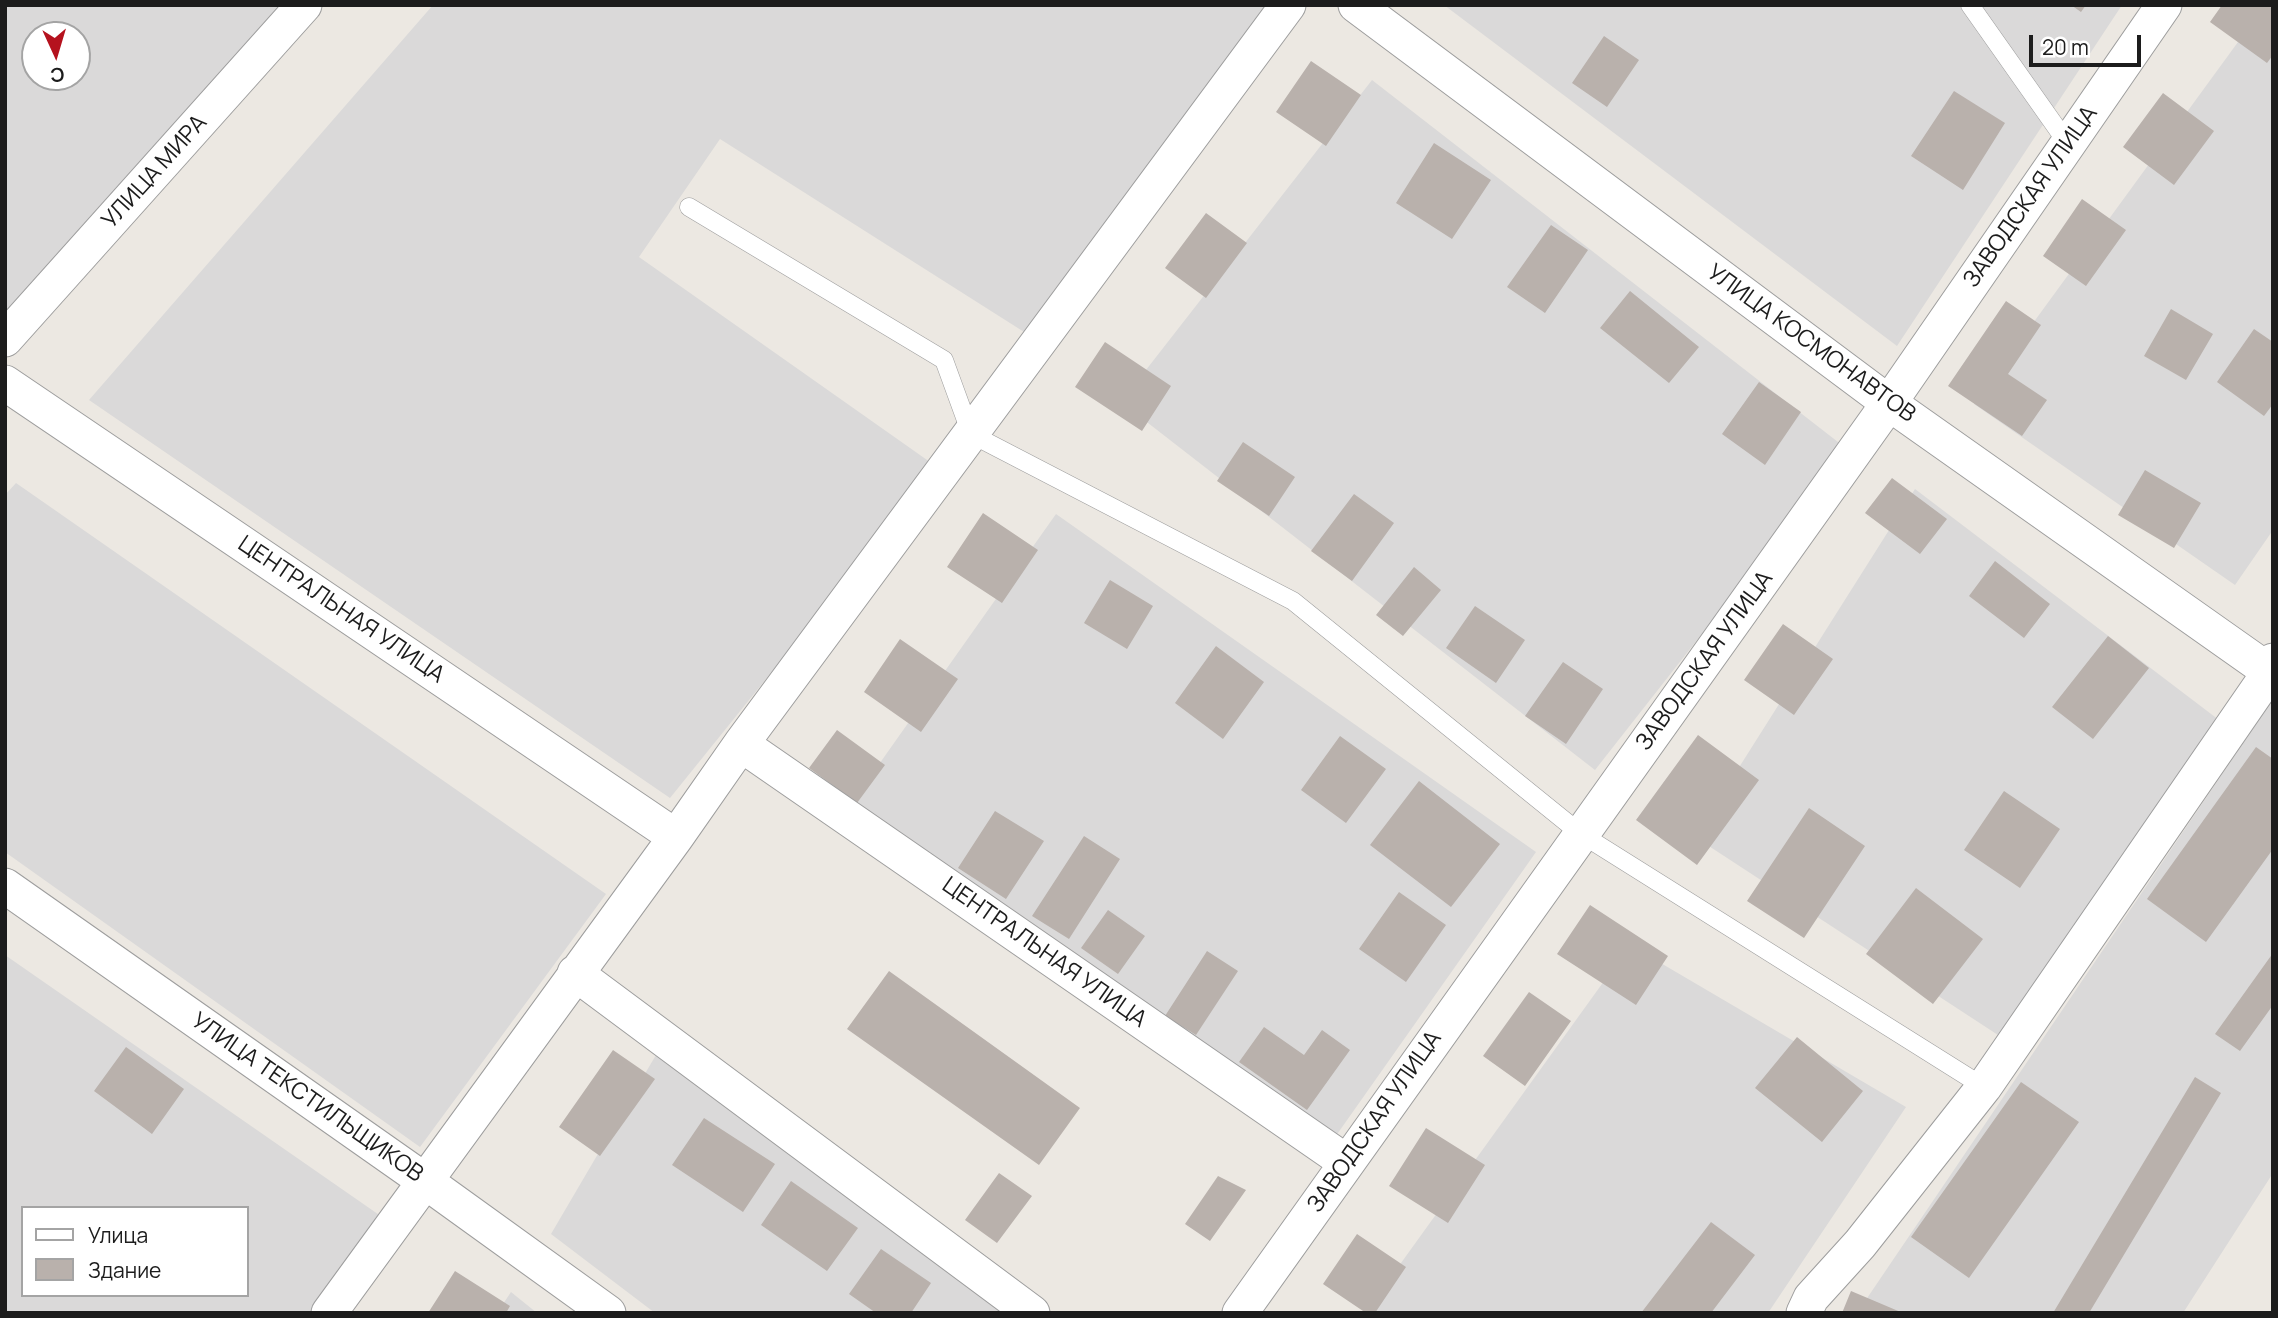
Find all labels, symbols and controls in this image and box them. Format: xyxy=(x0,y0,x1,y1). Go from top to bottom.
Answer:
north arrow xyxy=(21,21,91,91)
scale bar xyxy=(2033,21,2145,65)
text: 20 m xyxy=(2042,33,2089,61)
text: С xyxy=(49,61,65,88)
street label: ЗАВОДСКАЯ УЛИЦА xyxy=(1958,101,2104,293)
street label: УЛИЦА МИРА xyxy=(97,110,213,234)
street label: УЛИЦА КОСМОНАВТОВ xyxy=(1702,259,1920,429)
street label: ЦЕНТРАЛЬНАЯ УЛИЦА xyxy=(233,531,449,689)
street label: ЗАВОДСКАЯ УЛИЦА xyxy=(1631,566,1779,756)
street label: ЦЕНТРАЛЬНАЯ УЛИЦА xyxy=(937,872,1151,1034)
street label: УЛИЦА ТЕКСТИЛЬЩИКОВ xyxy=(186,1007,428,1189)
street label: ЗАВОДСКАЯ УЛИЦА xyxy=(1302,1026,1448,1218)
legend xyxy=(21,1206,248,1297)
text: Улица xyxy=(88,1221,148,1249)
text: Здание xyxy=(88,1256,161,1284)

